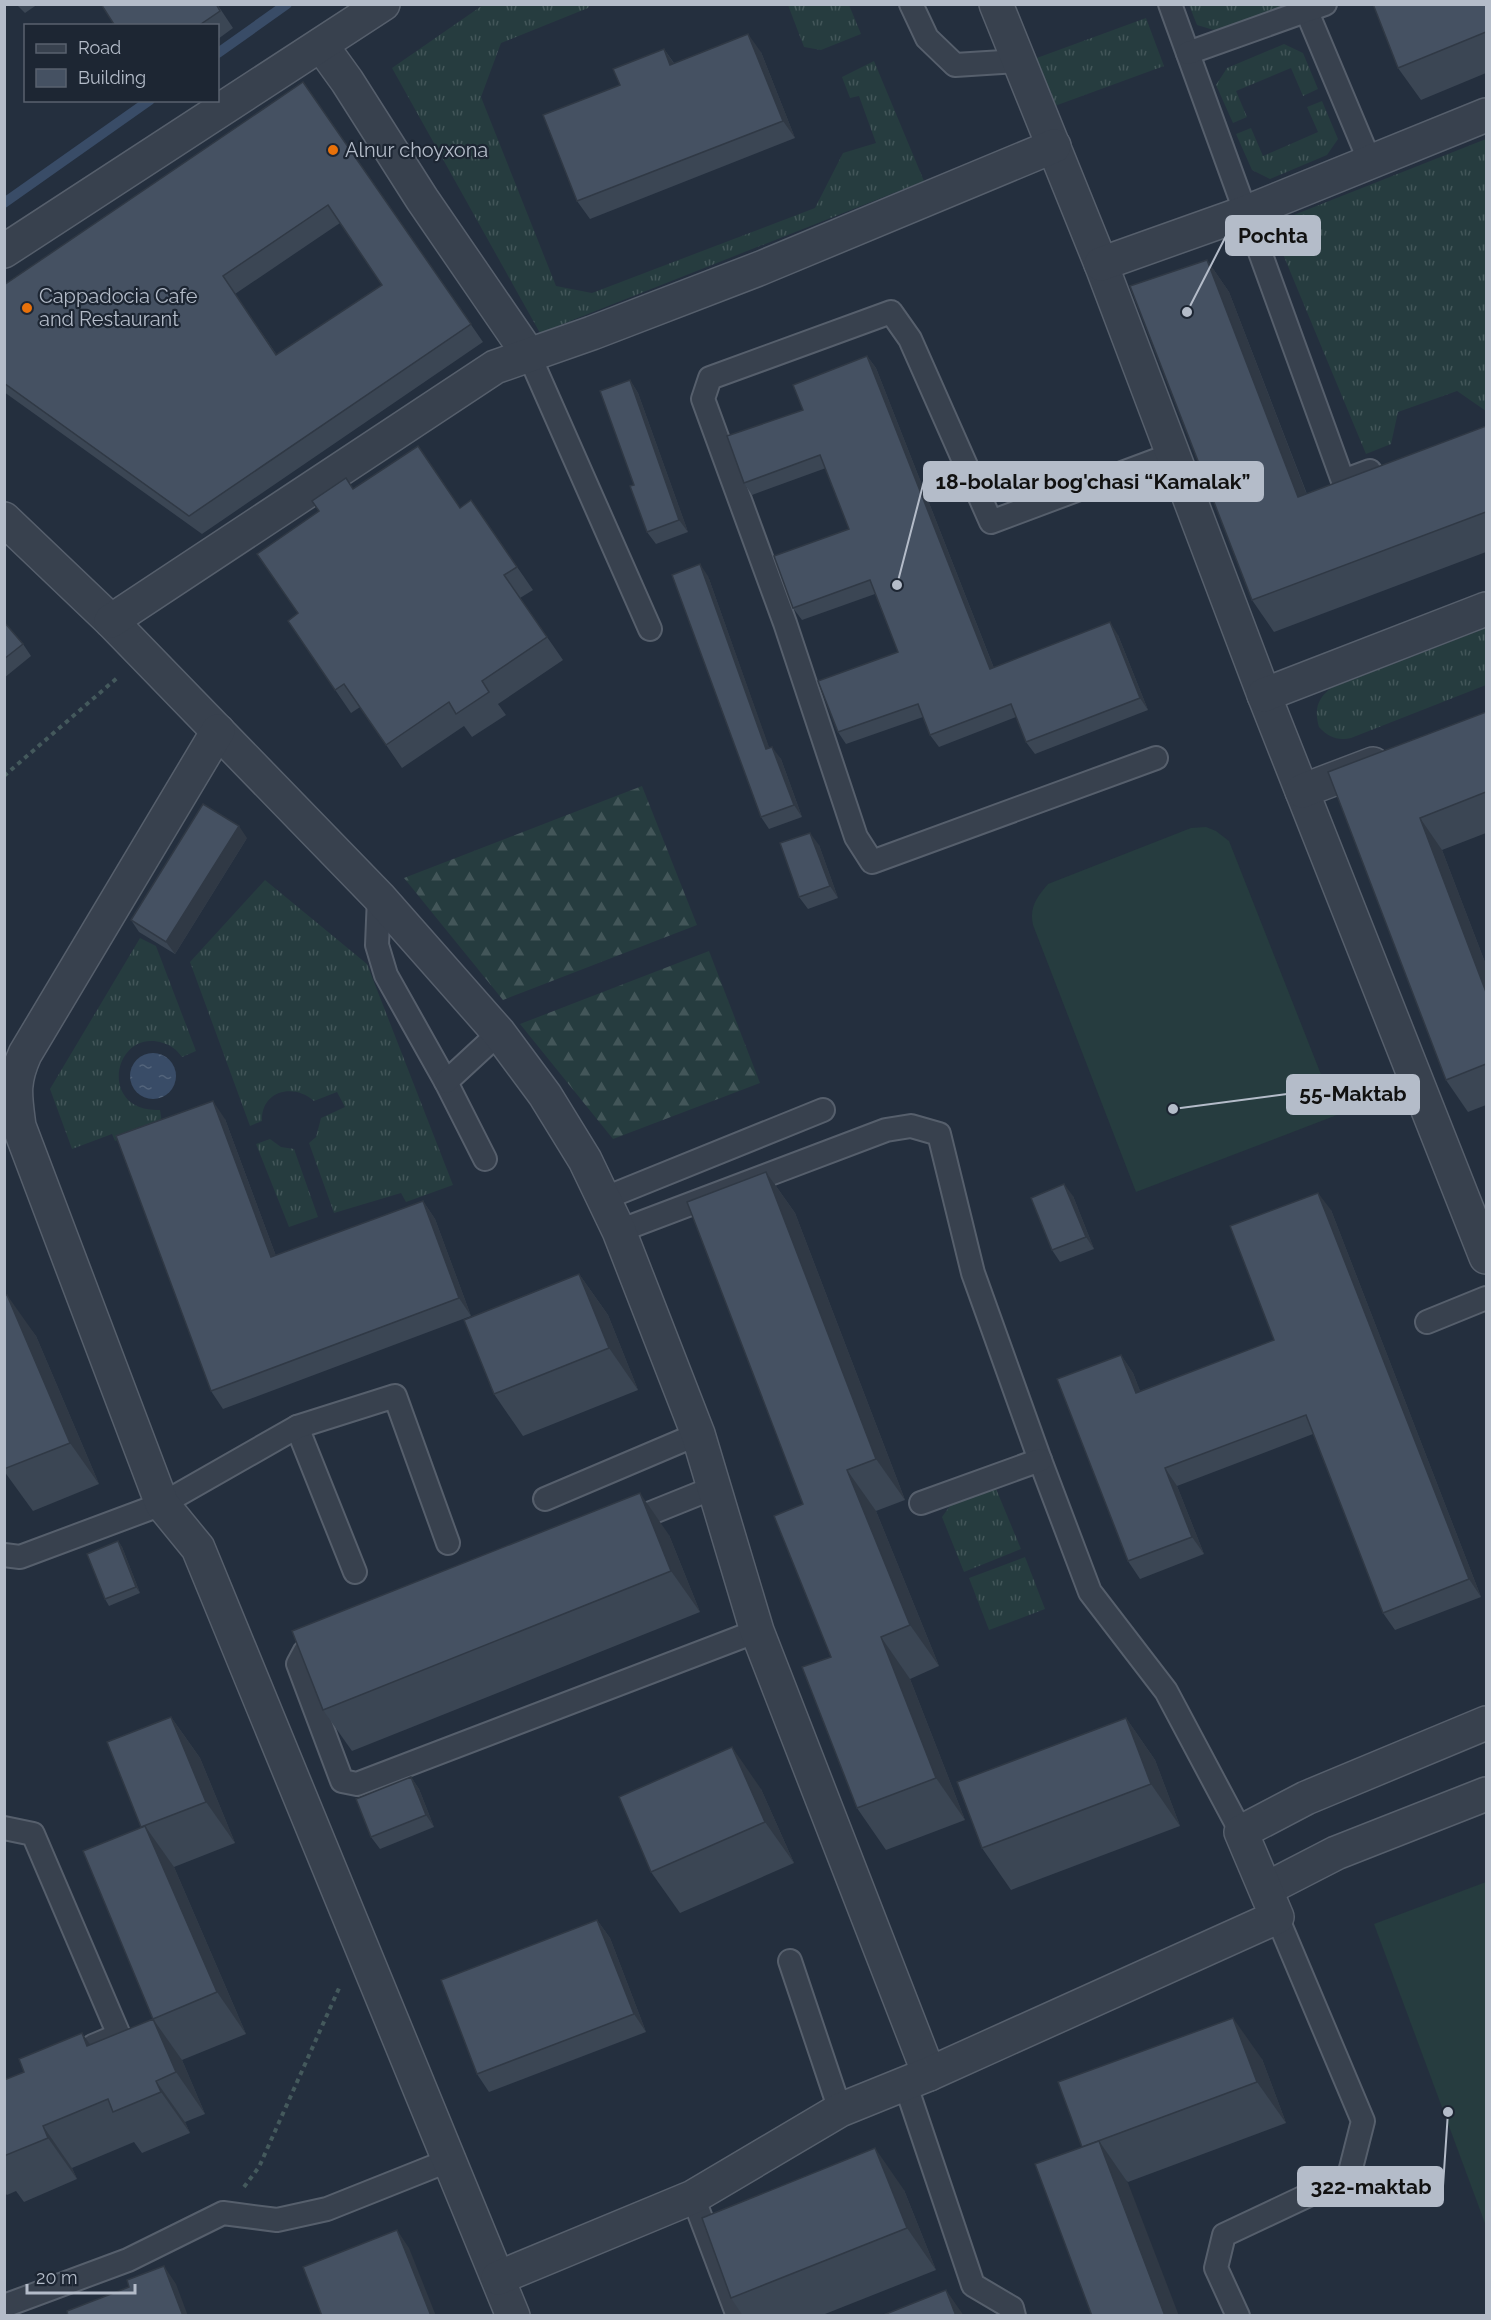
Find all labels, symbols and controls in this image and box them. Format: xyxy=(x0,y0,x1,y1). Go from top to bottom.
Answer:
legend xyxy=(24,24,219,102)
text: Road xyxy=(78,37,121,58)
text: Building xyxy=(78,67,146,88)
place label: Alnur choyxona xyxy=(345,138,488,162)
marker: Alnur choyxona xyxy=(326,143,340,157)
callout: Pochta xyxy=(1226,216,1320,255)
text: Pochta xyxy=(1238,223,1308,248)
place label: Cappadocia Cafe and Restaurant xyxy=(39,284,198,331)
marker: Cappadocia Cafe and Restaurant xyxy=(20,301,34,315)
callout: 18-bolalar bog'chasi “Kamalak” xyxy=(924,462,1263,501)
text: 18-bolalar bog'chasi “Kamalak” xyxy=(936,469,1250,494)
callout: 55-Maktab xyxy=(1287,1075,1419,1114)
text: 55-Maktab xyxy=(1299,1081,1407,1106)
callout: 322-maktab xyxy=(1298,2167,1443,2206)
text: 322-maktab xyxy=(1311,2174,1431,2199)
scale bar xyxy=(27,2257,135,2295)
text: 20 m xyxy=(36,2267,78,2288)

